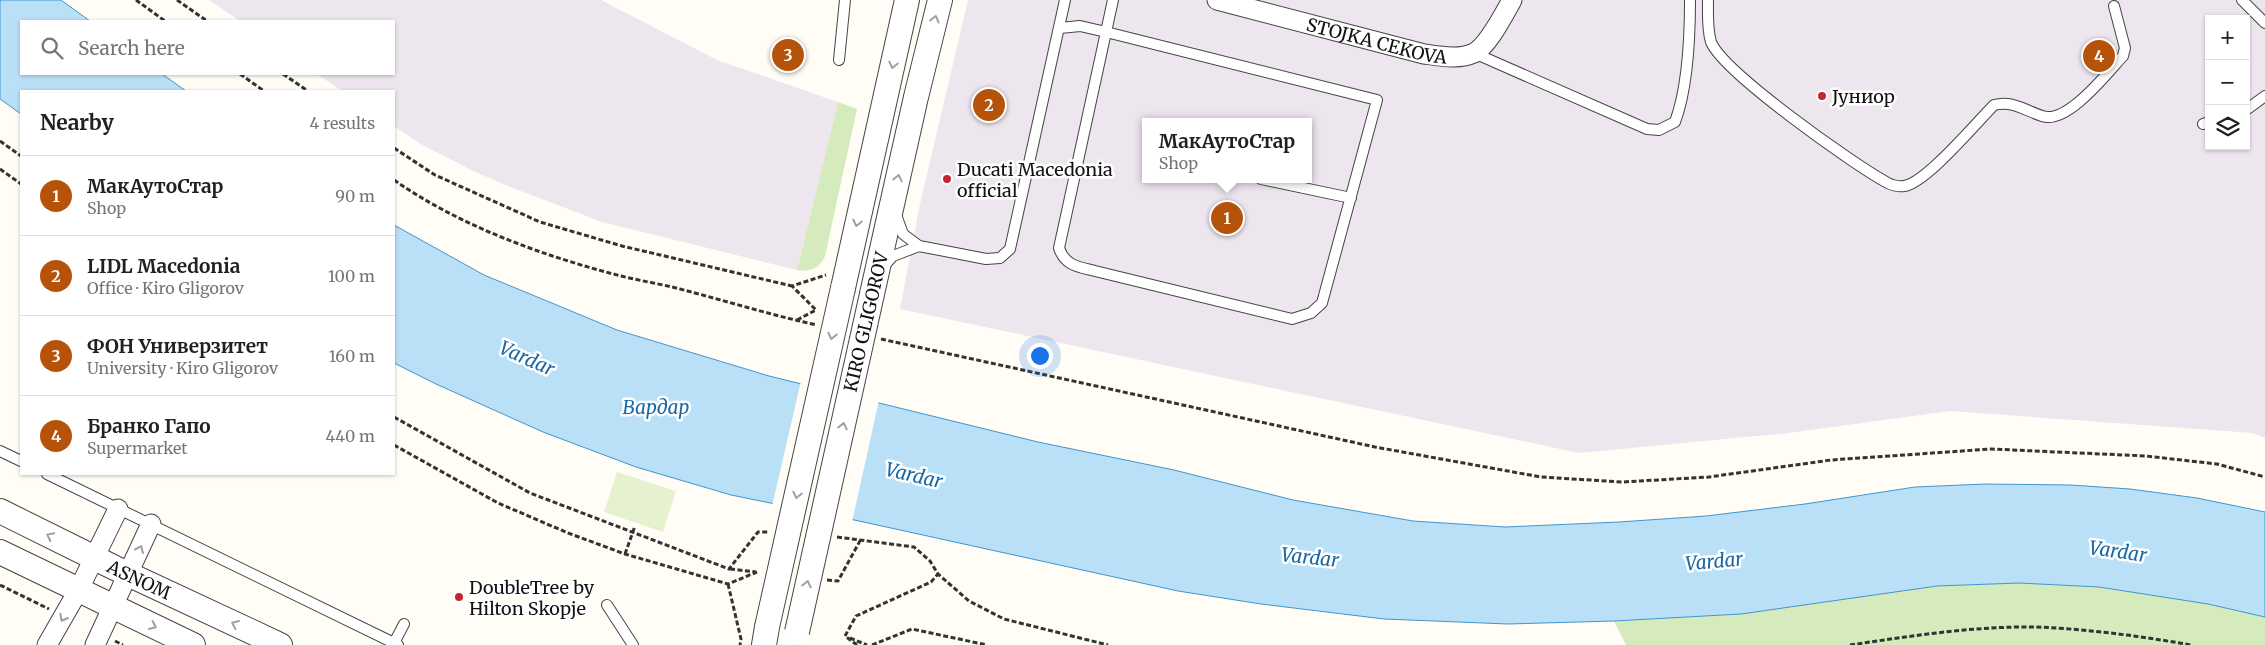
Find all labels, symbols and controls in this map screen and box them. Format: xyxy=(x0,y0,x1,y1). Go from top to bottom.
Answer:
street label: STOJKA CEKOVA xyxy=(1304,12,1448,68)
one-way arrow xyxy=(929,15,940,24)
map controls xyxy=(2205,15,2250,150)
button: + xyxy=(2205,15,2250,60)
search box xyxy=(20,20,395,75)
icon: search xyxy=(38,34,66,62)
text: Search here xyxy=(78,36,185,60)
pin: 3 xyxy=(772,36,804,74)
pin: 4 xyxy=(2083,37,2115,75)
one-way arrow xyxy=(888,60,899,69)
button: − xyxy=(2205,60,2250,105)
place label: Јуниор xyxy=(1831,85,1895,108)
pin: 2 xyxy=(973,86,1005,124)
marker: Јуниор xyxy=(1816,90,1828,102)
button: layers xyxy=(2205,105,2250,150)
text: Nearby xyxy=(40,109,114,136)
text: 4 results xyxy=(309,113,375,133)
popup xyxy=(1142,118,1312,183)
text: МакАутоСтар xyxy=(1159,129,1295,153)
text: Shop xyxy=(1159,153,1198,173)
place label: Ducati Macedonia official xyxy=(957,158,1113,202)
one-way arrow xyxy=(892,173,903,182)
marker: Ducati Macedonia official xyxy=(941,173,953,185)
text: МакАутоСтар xyxy=(87,174,223,198)
text: 1 xyxy=(52,186,60,206)
text: 90 m xyxy=(335,186,375,206)
text: Shop xyxy=(87,198,126,218)
pin: 1 xyxy=(1211,199,1243,237)
one-way arrow xyxy=(852,219,863,228)
street label: KIRO GLIGOROV xyxy=(839,249,894,394)
text: LIDL Macedonia xyxy=(87,254,240,278)
text: 2 xyxy=(51,266,61,286)
text: 100 m xyxy=(328,266,375,286)
text: Office · Kiro Gligorov xyxy=(87,278,244,298)
one-way arrow xyxy=(827,331,838,340)
text: ФОН Универзитет xyxy=(87,334,268,358)
water label: Vardar xyxy=(496,335,559,381)
your location xyxy=(1027,343,1053,369)
text: 3 xyxy=(51,346,61,366)
text: 160 m xyxy=(329,346,375,366)
text: University · Kiro Gligorov xyxy=(87,358,278,378)
water label: Вардар xyxy=(623,395,690,419)
text: Бранко Гапо xyxy=(87,414,211,438)
one-way arrow xyxy=(837,421,848,430)
text: 4 xyxy=(51,426,61,446)
text: 440 m xyxy=(325,426,375,446)
text: Supermarket xyxy=(87,438,188,458)
water label: Vardar xyxy=(883,457,945,493)
one-way arrow xyxy=(792,490,802,499)
one-way arrow xyxy=(46,532,55,542)
water label: Vardar xyxy=(2088,535,2149,567)
water label: Vardar xyxy=(1280,542,1340,572)
one-way arrow xyxy=(133,545,144,554)
water label: Vardar xyxy=(1684,546,1744,575)
street label: ASNOM xyxy=(103,554,175,604)
place label: DoubleTree by Hilton Skopje xyxy=(469,576,595,620)
one-way arrow xyxy=(802,580,812,589)
marker: DoubleTree by Hilton Skopje xyxy=(453,591,465,603)
one-way arrow xyxy=(60,613,70,622)
one-way arrow xyxy=(148,620,157,631)
one-way arrow xyxy=(231,620,240,631)

